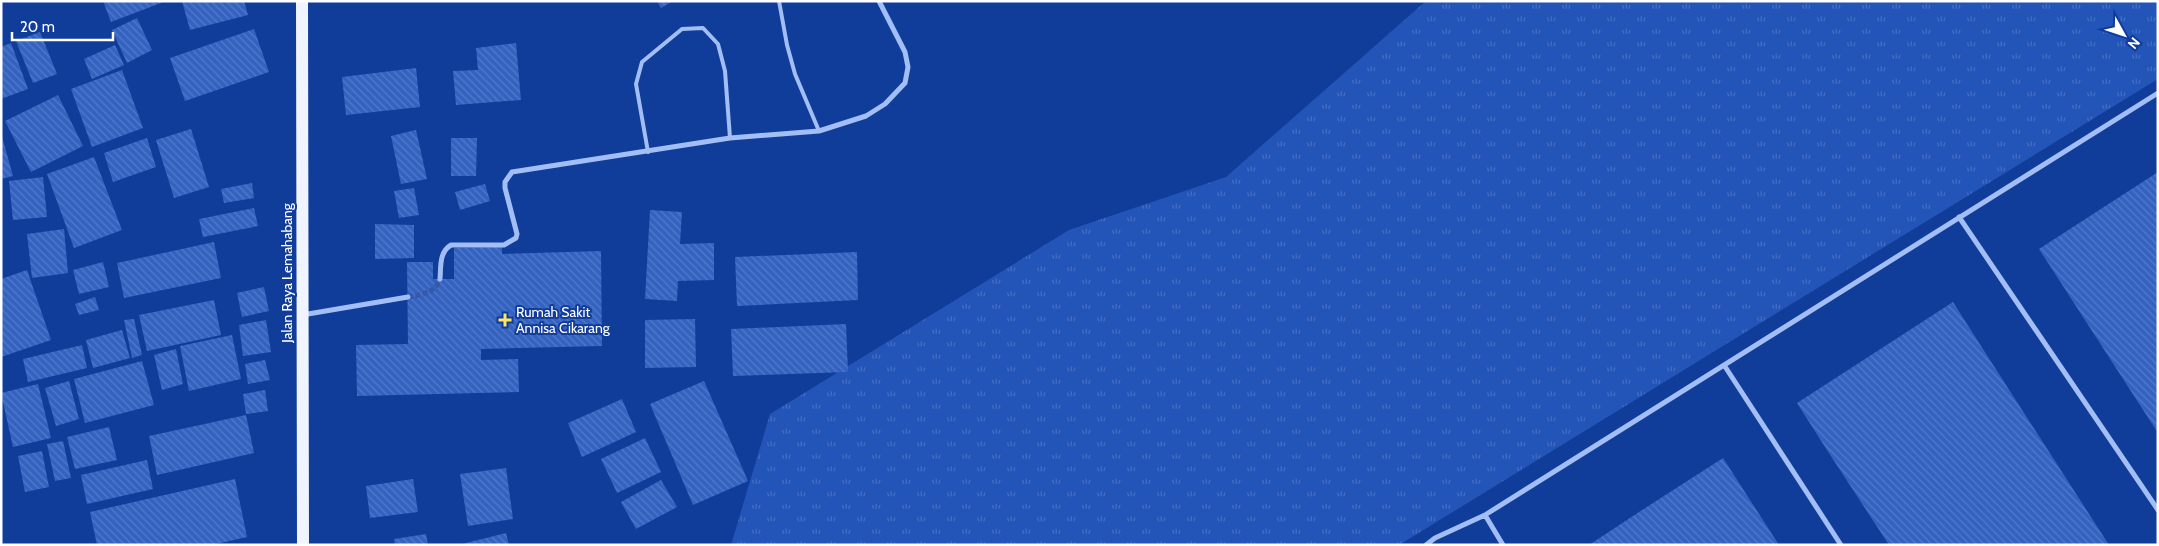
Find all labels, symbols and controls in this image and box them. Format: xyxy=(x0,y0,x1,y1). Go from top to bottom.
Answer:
scale bar xyxy=(12,10,114,42)
north arrow xyxy=(2099,10,2149,60)
text: 20 m xyxy=(20,18,55,36)
text: N xyxy=(2124,34,2144,53)
street label: Jalan Raya Lemahabang xyxy=(278,202,296,344)
place label: Rumah Sakit Annisa Cikarang xyxy=(516,303,611,337)
marker: Rumah Sakit Annisa Cikarang xyxy=(498,313,512,327)

